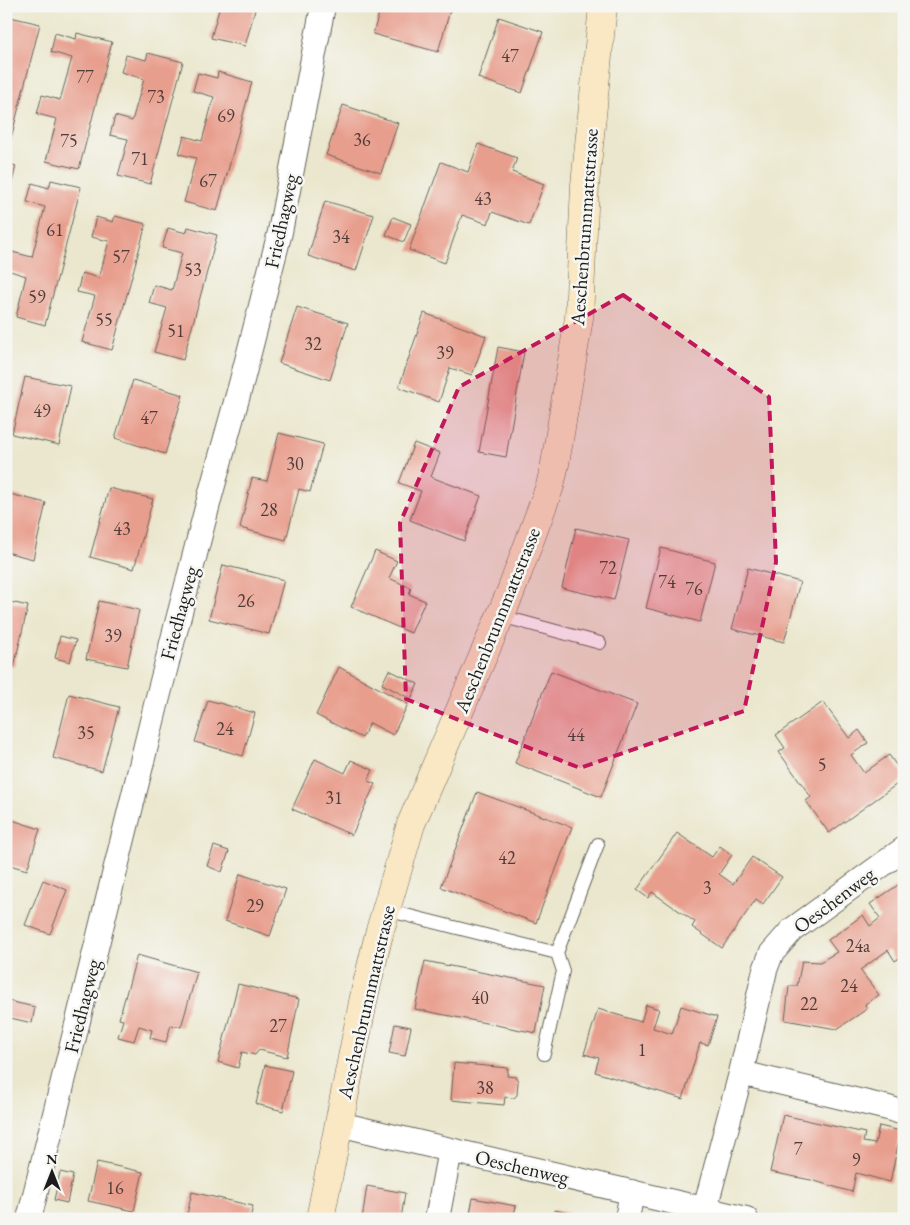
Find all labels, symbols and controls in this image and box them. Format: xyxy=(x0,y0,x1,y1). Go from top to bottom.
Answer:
house number: 47 xyxy=(501,44,519,67)
house number: 77 xyxy=(76,65,94,88)
house number: 73 xyxy=(147,85,165,108)
house number: 69 xyxy=(217,104,235,127)
street label: Aeschenbrunnmattstrasse xyxy=(564,127,604,328)
house number: 36 xyxy=(353,128,371,151)
house number: 75 xyxy=(60,129,78,152)
house number: 71 xyxy=(131,147,149,170)
house number: 67 xyxy=(199,169,217,192)
street label: Friedhagweg xyxy=(258,171,304,271)
house number: 43 xyxy=(474,187,492,210)
house number: 61 xyxy=(46,218,64,241)
house number: 34 xyxy=(332,225,350,248)
house number: 57 xyxy=(112,245,130,268)
house number: 53 xyxy=(184,258,202,281)
house number: 59 xyxy=(28,285,46,308)
house number: 55 xyxy=(95,308,113,331)
house number: 51 xyxy=(167,319,185,342)
house number: 32 xyxy=(304,332,322,355)
house number: 39 xyxy=(436,341,454,364)
house number: 49 xyxy=(33,399,51,422)
house number: 47 xyxy=(140,406,158,429)
house number: 30 xyxy=(286,452,304,475)
house number: 28 xyxy=(260,498,278,521)
house number: 43 xyxy=(113,517,131,540)
street label: Aeschenbrunnmattstrasse xyxy=(448,523,546,717)
house number: 72 xyxy=(599,556,617,579)
street label: Friedhagweg xyxy=(154,563,204,663)
house number: 74 xyxy=(658,570,676,593)
house number: 76 xyxy=(685,577,703,600)
house number: 26 xyxy=(237,589,255,612)
house number: 39 xyxy=(104,624,122,647)
house number: 24 xyxy=(216,717,234,740)
house number: 35 xyxy=(77,721,95,744)
house number: 44 xyxy=(567,723,585,746)
house number: 5 xyxy=(818,753,826,776)
house number: 31 xyxy=(325,786,343,809)
house number: 42 xyxy=(498,846,516,869)
street label: Oeschenweg xyxy=(788,861,880,939)
house number: 3 xyxy=(703,876,711,899)
house number: 29 xyxy=(246,894,264,917)
street label: Aeschenbrunnmattstrasse xyxy=(331,903,401,1102)
house number: 24a xyxy=(846,934,871,957)
street label: Friedhagweg xyxy=(58,956,106,1056)
house number: 24 xyxy=(840,974,858,997)
house number: 40 xyxy=(471,986,489,1009)
house number: 22 xyxy=(800,992,818,1015)
house number: 27 xyxy=(269,1014,287,1037)
house number: 1 xyxy=(638,1038,646,1061)
house number: 38 xyxy=(476,1076,494,1099)
house number: 7 xyxy=(794,1137,803,1160)
street label: Oeschenweg xyxy=(473,1144,572,1190)
north arrow xyxy=(28,1148,78,1198)
house number: 9 xyxy=(852,1148,861,1171)
text: N xyxy=(46,1150,58,1168)
house number: 16 xyxy=(106,1176,124,1199)

